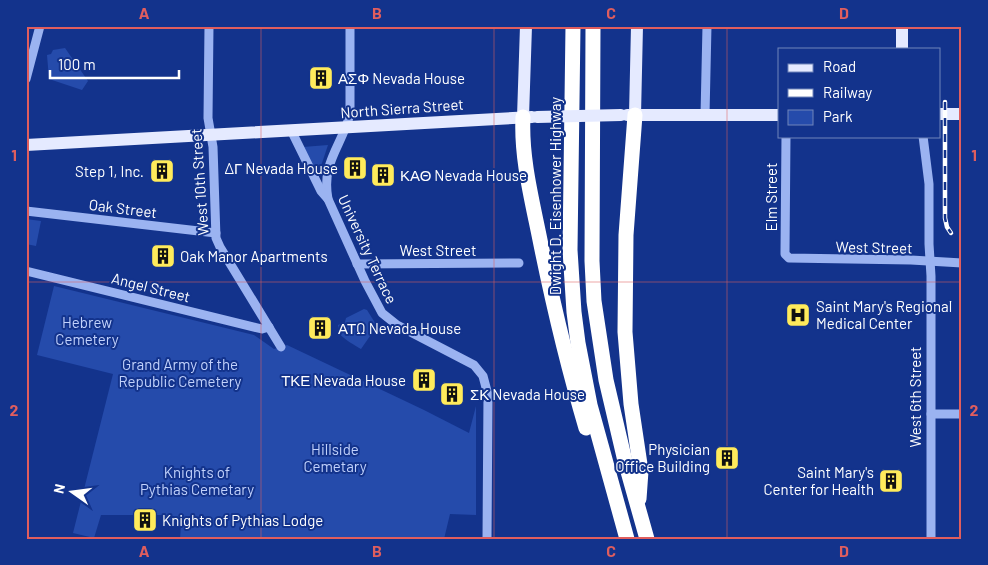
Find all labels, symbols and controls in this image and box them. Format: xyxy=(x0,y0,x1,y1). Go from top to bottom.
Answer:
text: A xyxy=(139,3,150,22)
text: B xyxy=(372,3,382,22)
text: C xyxy=(606,3,616,22)
text: D xyxy=(839,3,849,22)
scale bar xyxy=(50,48,179,80)
legend xyxy=(778,48,940,138)
text: 100 m xyxy=(58,55,96,73)
text: Road xyxy=(823,57,856,75)
building icon: ΑΣΦ Nevada House xyxy=(308,65,334,91)
place label: ΑΣΦ Nevada House xyxy=(338,69,465,87)
text: Railway xyxy=(823,83,872,101)
street label: North Sierra Street xyxy=(340,95,464,121)
street label: Dwight D. Eisenhower Highway xyxy=(546,97,564,295)
text: Park xyxy=(823,107,853,125)
street label: West 10th Street xyxy=(186,128,212,236)
text: 1 xyxy=(11,145,17,164)
text: 1 xyxy=(971,145,977,164)
building icon: ΔΓ Nevada House xyxy=(342,155,368,181)
building icon: Step 1, Inc. xyxy=(149,158,175,184)
place label: ΔΓ Nevada House xyxy=(225,159,338,177)
place label: Step 1, Inc. xyxy=(75,162,144,180)
building icon: ΚΑΘ Nevada House xyxy=(370,162,396,188)
street label: Elm Street xyxy=(762,163,780,231)
place label: ΚΑΘ Nevada House xyxy=(400,166,527,184)
street label: University Terrace xyxy=(335,192,401,306)
street label: Oak Street xyxy=(88,195,158,221)
street label: West Street xyxy=(835,237,913,257)
street label: West Street xyxy=(400,241,476,259)
building icon: Oak Manor Apartments xyxy=(150,243,176,269)
place label: Oak Manor Apartments xyxy=(180,247,328,265)
street label: Angel Street xyxy=(110,269,192,305)
place label: Saint Mary's Regional Medical Center xyxy=(816,297,952,332)
hospital icon: Saint Mary's Regional Medical Center xyxy=(785,302,811,328)
park label: Hebrew Cemetery xyxy=(55,313,119,348)
building icon: ΑΤΩ Nevada House xyxy=(307,315,333,341)
place label: ΑΤΩ Nevada House xyxy=(338,319,461,337)
street label: West 6th Street xyxy=(906,346,924,448)
park label: Grand Army of the Republic Cemetery xyxy=(118,355,242,390)
building icon: ΤΚΕ Nevada House xyxy=(411,367,437,393)
place label: ΤΚΕ Nevada House xyxy=(281,371,406,389)
building icon: ΣΚ Nevada House xyxy=(439,381,465,407)
place label: ΣΚ Nevada House xyxy=(470,385,585,403)
text: 2 xyxy=(10,400,19,419)
text: 2 xyxy=(970,400,979,419)
park label: Hillside Cemetary xyxy=(303,440,367,475)
place label: Physician Office Building xyxy=(615,440,710,475)
building icon: Physician Office Building xyxy=(714,445,740,471)
park label: Knights of Pythias Cemetary xyxy=(140,463,254,498)
place label: Saint Mary's Center for Health xyxy=(763,463,874,498)
north arrow xyxy=(48,468,98,518)
building icon: Saint Mary's Center for Health xyxy=(878,468,904,494)
text: N xyxy=(50,482,68,495)
building icon: Knights of Pythias Lodge xyxy=(132,507,158,533)
place label: Knights of Pythias Lodge xyxy=(162,511,323,529)
text: A xyxy=(139,541,150,560)
text: B xyxy=(372,541,382,560)
text: C xyxy=(606,541,616,560)
text: D xyxy=(839,541,849,560)

